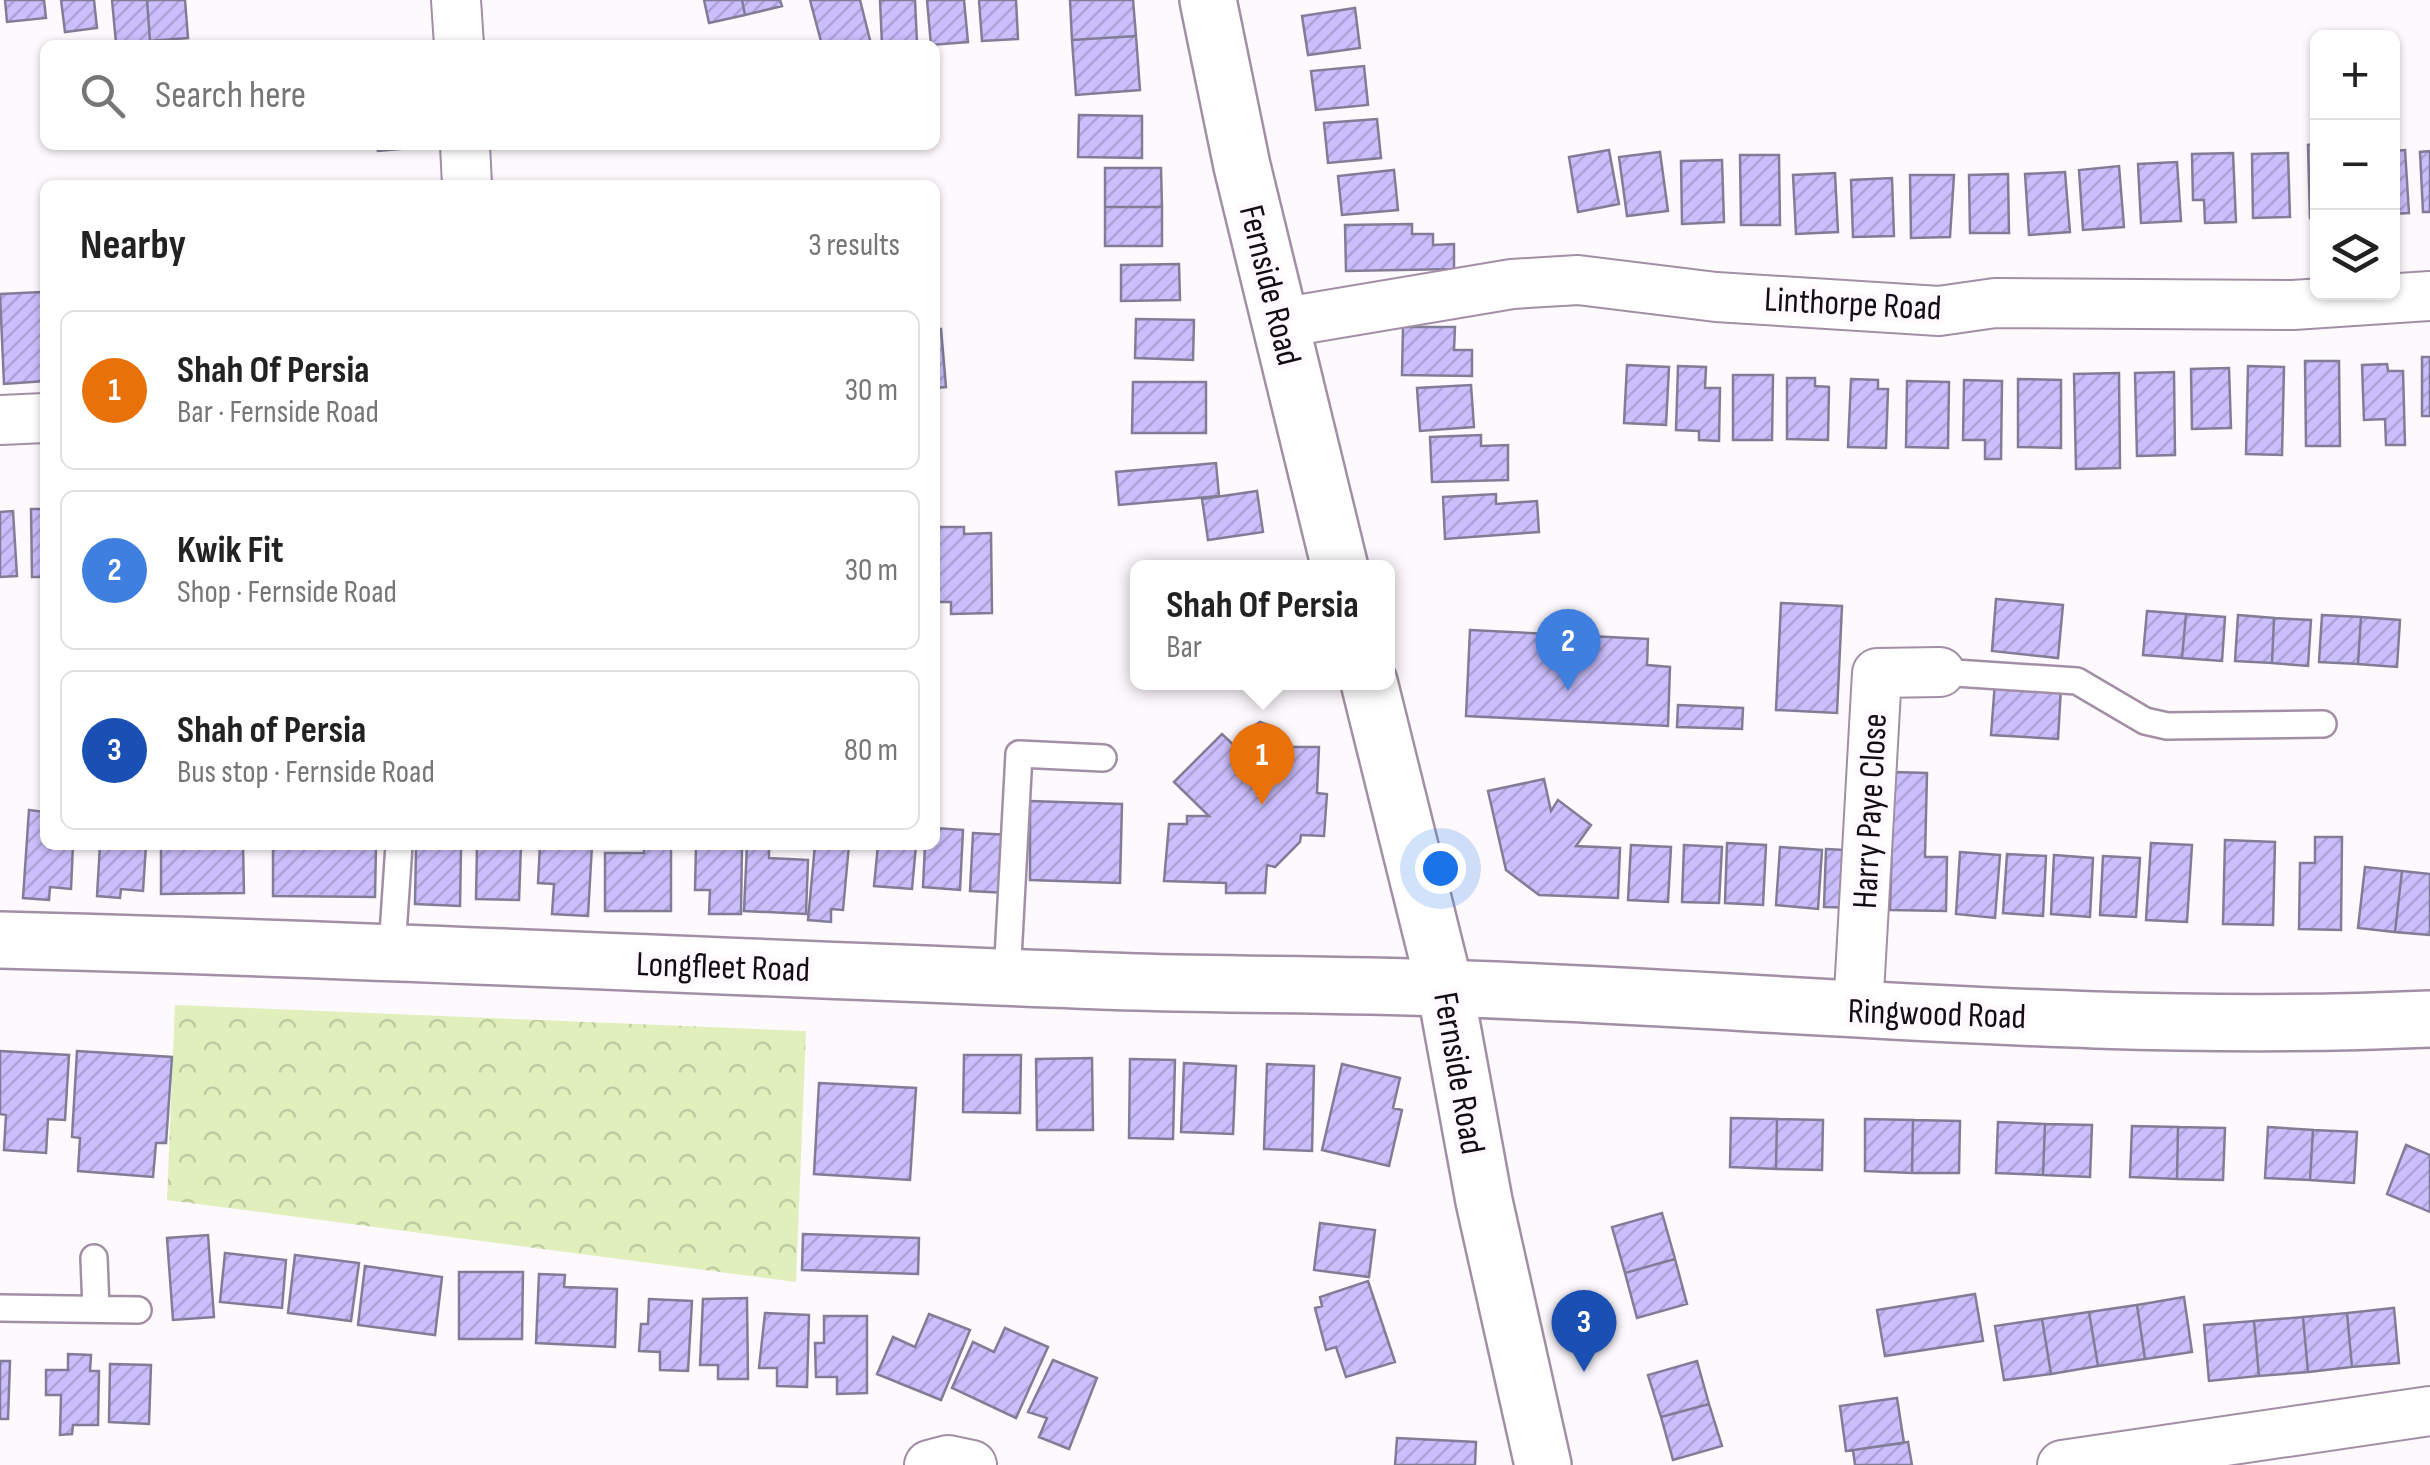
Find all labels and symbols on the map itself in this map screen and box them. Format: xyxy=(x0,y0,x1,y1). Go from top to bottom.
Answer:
street label: Fernside Road xyxy=(1229,201,1310,370)
street label: Linthorpe Road xyxy=(1763,278,1943,331)
pin: 2 xyxy=(1536,608,1600,691)
street label: Harry Paye Close xyxy=(1844,712,1897,910)
pin: 1 xyxy=(1230,722,1294,805)
your location xyxy=(1415,843,1466,894)
street label: Longfleet Road xyxy=(635,943,811,992)
street label: Fernside Road xyxy=(1423,989,1494,1158)
street label: Ringwood Road xyxy=(1847,990,2027,1039)
pin: 3 xyxy=(1552,1290,1616,1372)

